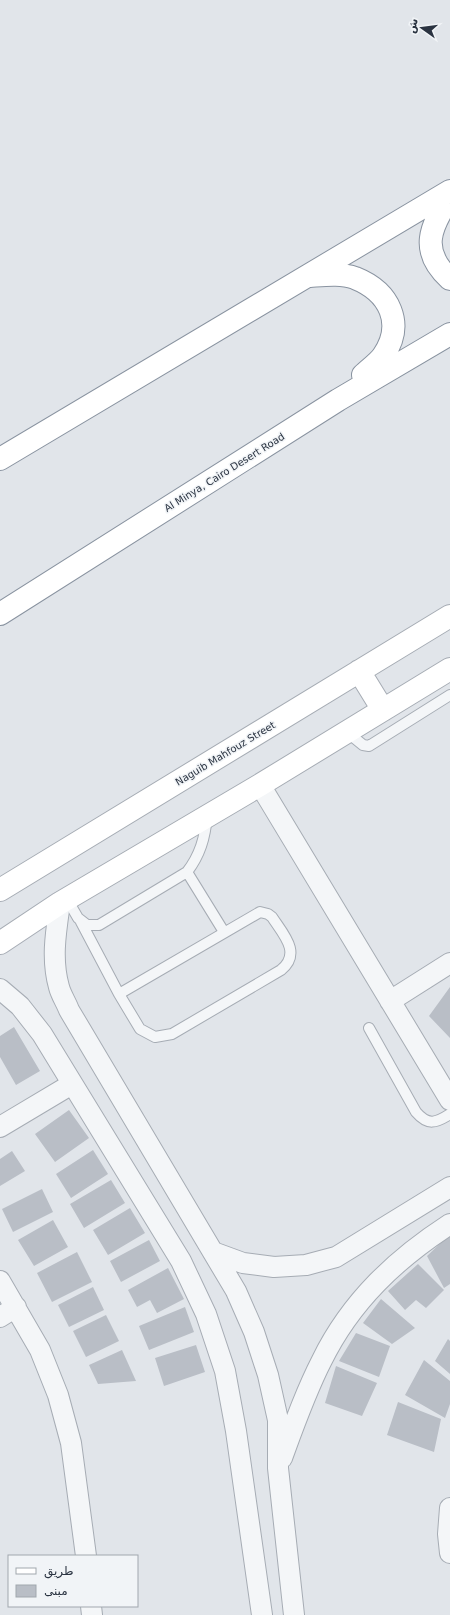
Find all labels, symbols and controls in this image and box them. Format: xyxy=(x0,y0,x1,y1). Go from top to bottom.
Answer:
north arrow xyxy=(402,8,442,48)
text: ش xyxy=(405,17,421,35)
street label: Al Minya, Cairo Desert Road xyxy=(162,431,286,514)
street label: Naguib Mahfouz Street xyxy=(173,719,277,788)
legend xyxy=(8,1555,138,1607)
text: طريق xyxy=(44,1564,74,1579)
text: مبنى xyxy=(44,1584,68,1598)

